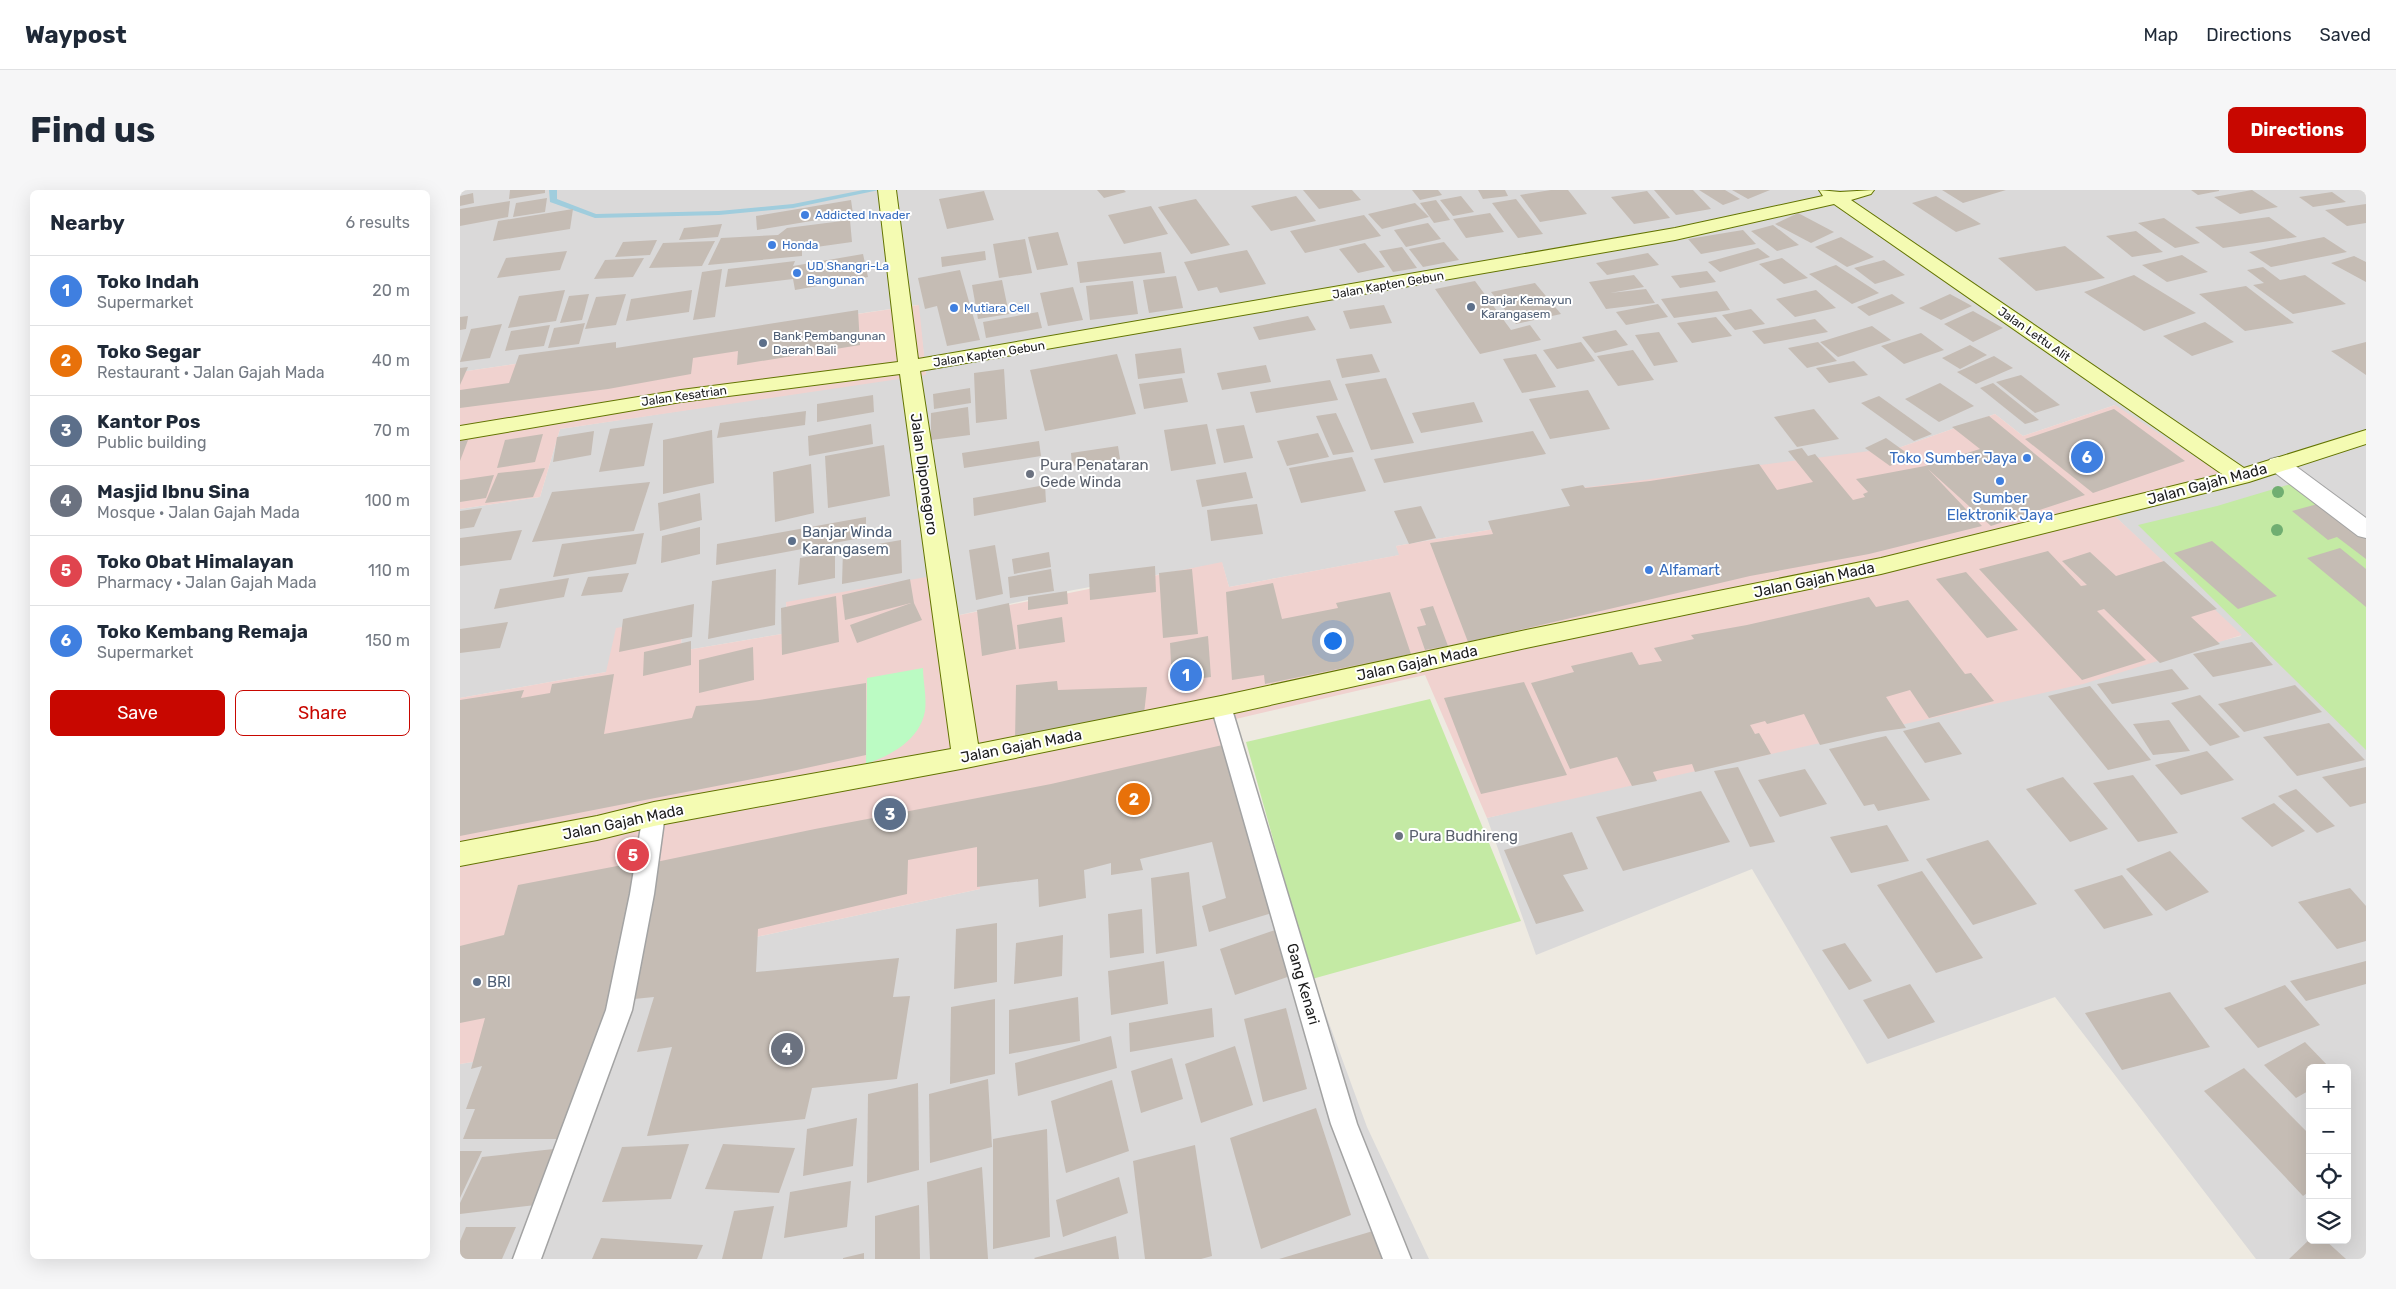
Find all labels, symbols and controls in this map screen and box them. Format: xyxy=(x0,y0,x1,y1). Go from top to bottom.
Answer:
text: Waypost xyxy=(25,21,127,49)
text: Map xyxy=(2143,24,2178,46)
text: Directions xyxy=(2206,24,2292,46)
text: Saved xyxy=(2320,24,2371,46)
button: Directions xyxy=(2228,107,2366,153)
text: Find us xyxy=(30,109,155,151)
place label: Addicted Invader xyxy=(815,208,911,222)
marker: Addicted Invader xyxy=(799,209,811,221)
text: Nearby xyxy=(50,210,125,235)
text: 6 results xyxy=(345,213,410,232)
place label: Honda xyxy=(782,238,819,252)
marker: Honda xyxy=(766,239,778,251)
place label: UD Shangri-La Bangunan xyxy=(807,259,889,287)
marker: UD Shangri-La Bangunan xyxy=(791,267,803,279)
street label: Jalan Kapten Gebun xyxy=(1331,268,1445,302)
text: Toko Indah xyxy=(97,270,199,293)
text: 1 xyxy=(62,281,70,300)
text: 20 m xyxy=(372,281,410,300)
text: Supermarket xyxy=(97,293,193,312)
place label: Banjar Kemayun Karangasem xyxy=(1481,293,1572,321)
place label: Mutiara Cell xyxy=(964,301,1030,315)
marker: Banjar Kemayun Karangasem xyxy=(1465,301,1477,313)
marker: Mutiara Cell xyxy=(948,302,960,314)
street label: Jalan Lettu Alit xyxy=(1995,304,2073,364)
place label: Bank Pembangunan Daerah Bali xyxy=(773,329,886,357)
marker: Bank Pembangunan Daerah Bali xyxy=(757,337,769,349)
street label: Jalan Kapten Gebun xyxy=(932,338,1046,370)
text: Toko Segar xyxy=(97,340,201,363)
text: 2 xyxy=(61,351,71,370)
text: 40 m xyxy=(372,351,410,370)
text: Restaurant · Jalan Gajah Mada xyxy=(97,363,325,382)
street label: Jalan Kesatrian xyxy=(640,383,728,409)
text: Kantor Pos xyxy=(97,410,200,433)
street label: Jalan Diponegoro xyxy=(907,412,941,536)
text: 3 xyxy=(61,421,71,440)
text: 70 m xyxy=(373,421,410,440)
text: Public building xyxy=(97,433,207,452)
pin: 6 xyxy=(2071,438,2103,476)
place label: Toko Sumber Jaya xyxy=(1890,449,2017,467)
marker: Toko Sumber Jaya xyxy=(2021,452,2033,464)
place label: Pura Penataran Gede Winda xyxy=(1040,456,1149,491)
street label: Jalan Gajah Mada xyxy=(2145,459,2269,509)
marker: Pura Penataran Gede Winda xyxy=(1024,468,1036,480)
marker: Sumber Elektronik Jaya xyxy=(1994,475,2006,487)
text: Masjid Ibnu Sina xyxy=(97,480,250,503)
place label: Sumber Elektronik Jaya xyxy=(1947,489,2053,524)
text: 4 xyxy=(61,491,71,510)
text: 100 m xyxy=(365,491,410,510)
text: Mosque · Jalan Gajah Mada xyxy=(97,503,300,522)
place label: Banjar Winda Karangasem xyxy=(802,523,892,558)
marker: Banjar Winda Karangasem xyxy=(786,535,798,547)
text: Toko Obat Himalayan xyxy=(97,550,294,573)
street label: Jalan Gajah Mada xyxy=(1752,558,1876,602)
text: 5 xyxy=(61,561,71,580)
text: 110 m xyxy=(368,561,410,580)
place label: Alfamart xyxy=(1659,561,1720,579)
marker: Alfamart xyxy=(1643,564,1655,576)
text: Pharmacy · Jalan Gajah Mada xyxy=(97,573,317,592)
text: Toko Kembang Remaja xyxy=(97,620,308,643)
your location xyxy=(1320,628,1346,654)
text: 6 xyxy=(61,631,71,650)
text: 150 m xyxy=(365,631,410,650)
street label: Jalan Gajah Mada xyxy=(1355,641,1479,685)
text: Supermarket xyxy=(97,643,193,662)
pin: 1 xyxy=(1170,656,1202,694)
button: Save xyxy=(50,690,225,736)
button: Share xyxy=(235,690,410,736)
street label: Jalan Gajah Mada xyxy=(959,725,1083,767)
pin: 2 xyxy=(1118,780,1150,818)
pin: 3 xyxy=(874,795,906,833)
street label: Jalan Gajah Mada xyxy=(561,800,685,844)
place label: Pura Budhireng xyxy=(1409,827,1518,845)
marker: Pura Budhireng xyxy=(1393,830,1405,842)
pin: 5 xyxy=(617,836,649,874)
street label: Gang Kenari xyxy=(1283,941,1323,1027)
place label: BRI xyxy=(487,973,511,991)
marker: BRI xyxy=(471,976,483,988)
pin: 4 xyxy=(771,1030,803,1068)
map controls xyxy=(2306,1064,2351,1244)
button: + xyxy=(2306,1064,2351,1109)
button: − xyxy=(2306,1109,2351,1154)
button: locate xyxy=(2306,1154,2351,1199)
button: layers xyxy=(2306,1199,2351,1244)

